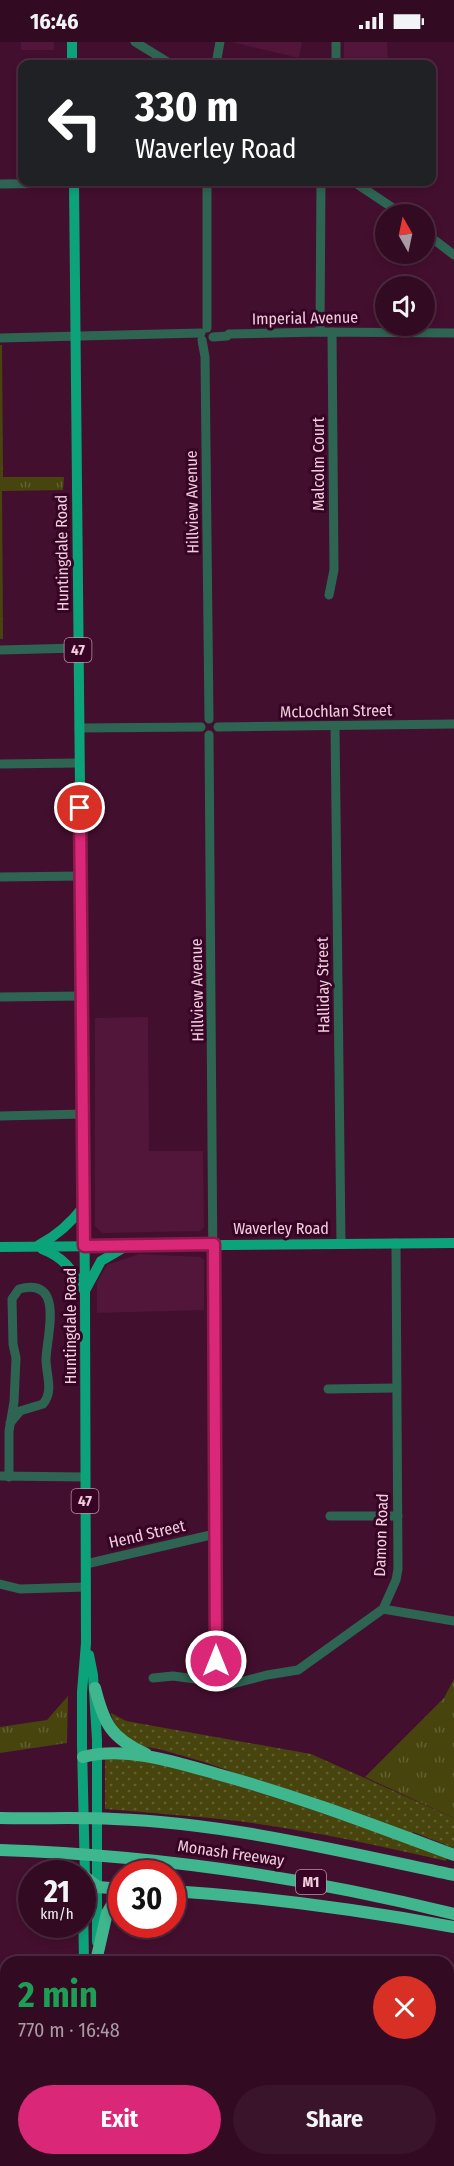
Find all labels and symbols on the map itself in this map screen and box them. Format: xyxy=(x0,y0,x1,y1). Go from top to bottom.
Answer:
north arrow xyxy=(375,204,435,264)
street label: Imperial Avenue xyxy=(252,308,358,328)
street label: Malcolm Court xyxy=(309,416,328,511)
street label: Hillview Avenue xyxy=(182,450,202,554)
street label: Huntingdale Road xyxy=(51,494,73,612)
road number: 47 xyxy=(64,638,92,662)
street label: McLochlan Street xyxy=(280,701,393,721)
pin xyxy=(54,782,105,833)
street label: Halliday Street xyxy=(313,936,333,1033)
street label: Hillview Avenue xyxy=(187,938,207,1042)
street label: Waverley Road xyxy=(233,1219,329,1238)
street label: Huntingdale Road xyxy=(61,1268,80,1384)
road number: 47 xyxy=(72,1489,98,1513)
street label: Damon Road xyxy=(370,1493,392,1577)
street label: Hend Street xyxy=(107,1516,188,1552)
position arrow xyxy=(184,1629,248,1693)
street label: Monash Freeway xyxy=(177,1836,286,1870)
speed limit sign: 30 xyxy=(108,1860,186,1938)
road number: M1 xyxy=(296,1870,326,1894)

